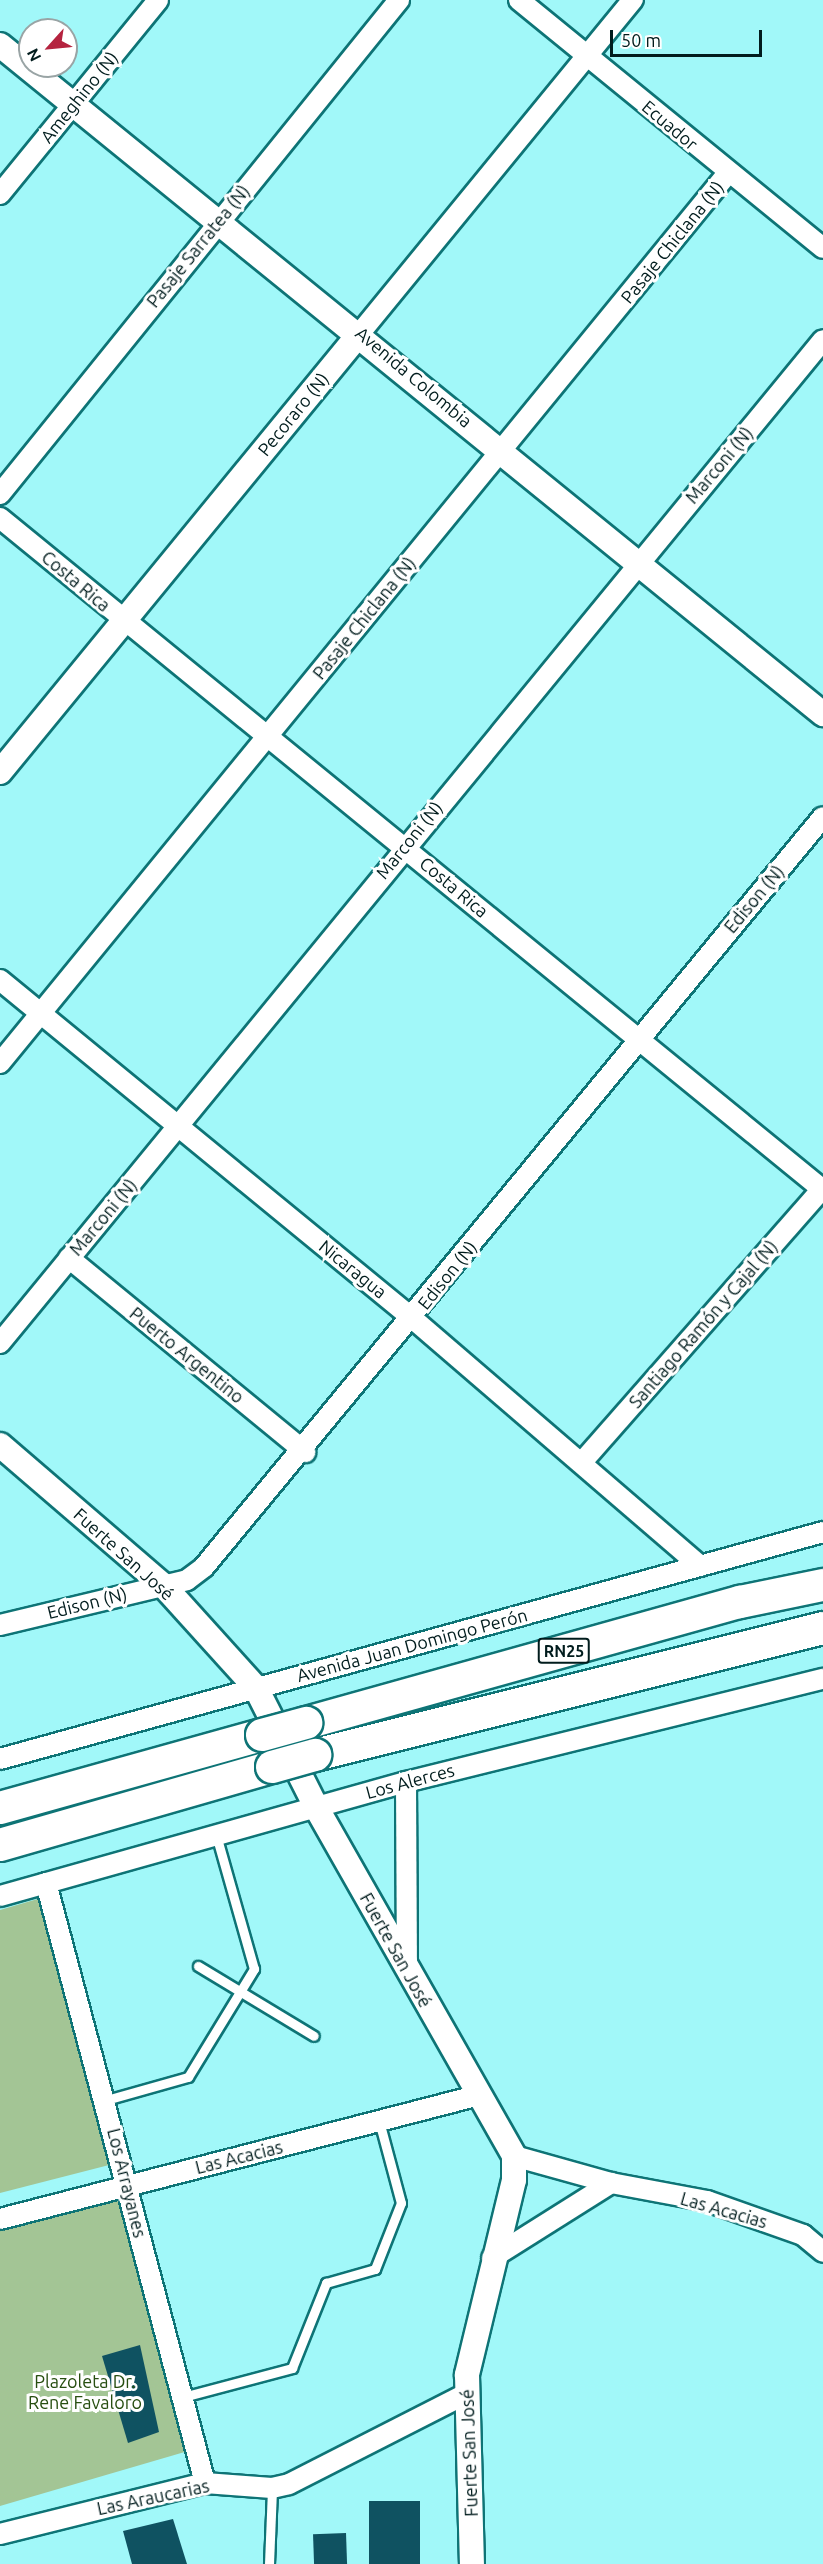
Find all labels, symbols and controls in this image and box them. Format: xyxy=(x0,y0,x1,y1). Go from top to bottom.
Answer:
north arrow xyxy=(18,18,78,78)
scale bar xyxy=(613,18,764,56)
text: 50 m xyxy=(621,30,661,50)
text: N xyxy=(23,46,44,65)
street label: Ameghino (N) xyxy=(36,47,122,147)
street label: Ecuador xyxy=(638,96,702,154)
street label: Pasaje Chiclana (N) xyxy=(616,176,728,308)
street label: Pasaje Sarratea (N) xyxy=(142,180,254,312)
street label: Avenida Colombia xyxy=(351,322,477,432)
street label: Pecoraro (N) xyxy=(253,368,333,460)
street label: Marconi (N) xyxy=(681,422,757,508)
street label: Costa Rica xyxy=(37,546,115,616)
street label: Pasaje Chiclana (N) xyxy=(308,552,420,684)
street label: Marconi (N) xyxy=(371,797,447,883)
street label: Costa Rica xyxy=(415,852,493,922)
street label: Edison (N) xyxy=(719,861,789,937)
street label: Marconi (N) xyxy=(65,1174,141,1260)
street label: Nicaragua xyxy=(315,1235,391,1303)
street label: Edison (N) xyxy=(413,1236,481,1314)
street label: Santiago Ramón y Cajal (N) xyxy=(624,1236,782,1412)
street label: Puerto Argentino xyxy=(125,1302,249,1408)
street label: Fuerte San José xyxy=(69,1503,179,1605)
street label: Edison (N) xyxy=(45,1583,129,1623)
street label: Avenida Juan Domingo Perón xyxy=(294,1604,530,1686)
road number: RN25 xyxy=(537,1638,591,1664)
street label: Los Alerces xyxy=(363,1759,457,1803)
street label: Fuerte San José xyxy=(356,1889,436,2011)
street label: Los Arrayanes xyxy=(103,2126,151,2240)
street label: Las Acacias xyxy=(193,2136,285,2178)
street label: Las Acacias xyxy=(678,2187,770,2233)
park label: Plazoleta Dr. Rene Favaloro xyxy=(28,2371,142,2414)
street label: Fuerte San José xyxy=(456,2389,482,2517)
street label: Las Araucarias xyxy=(95,2475,211,2519)

